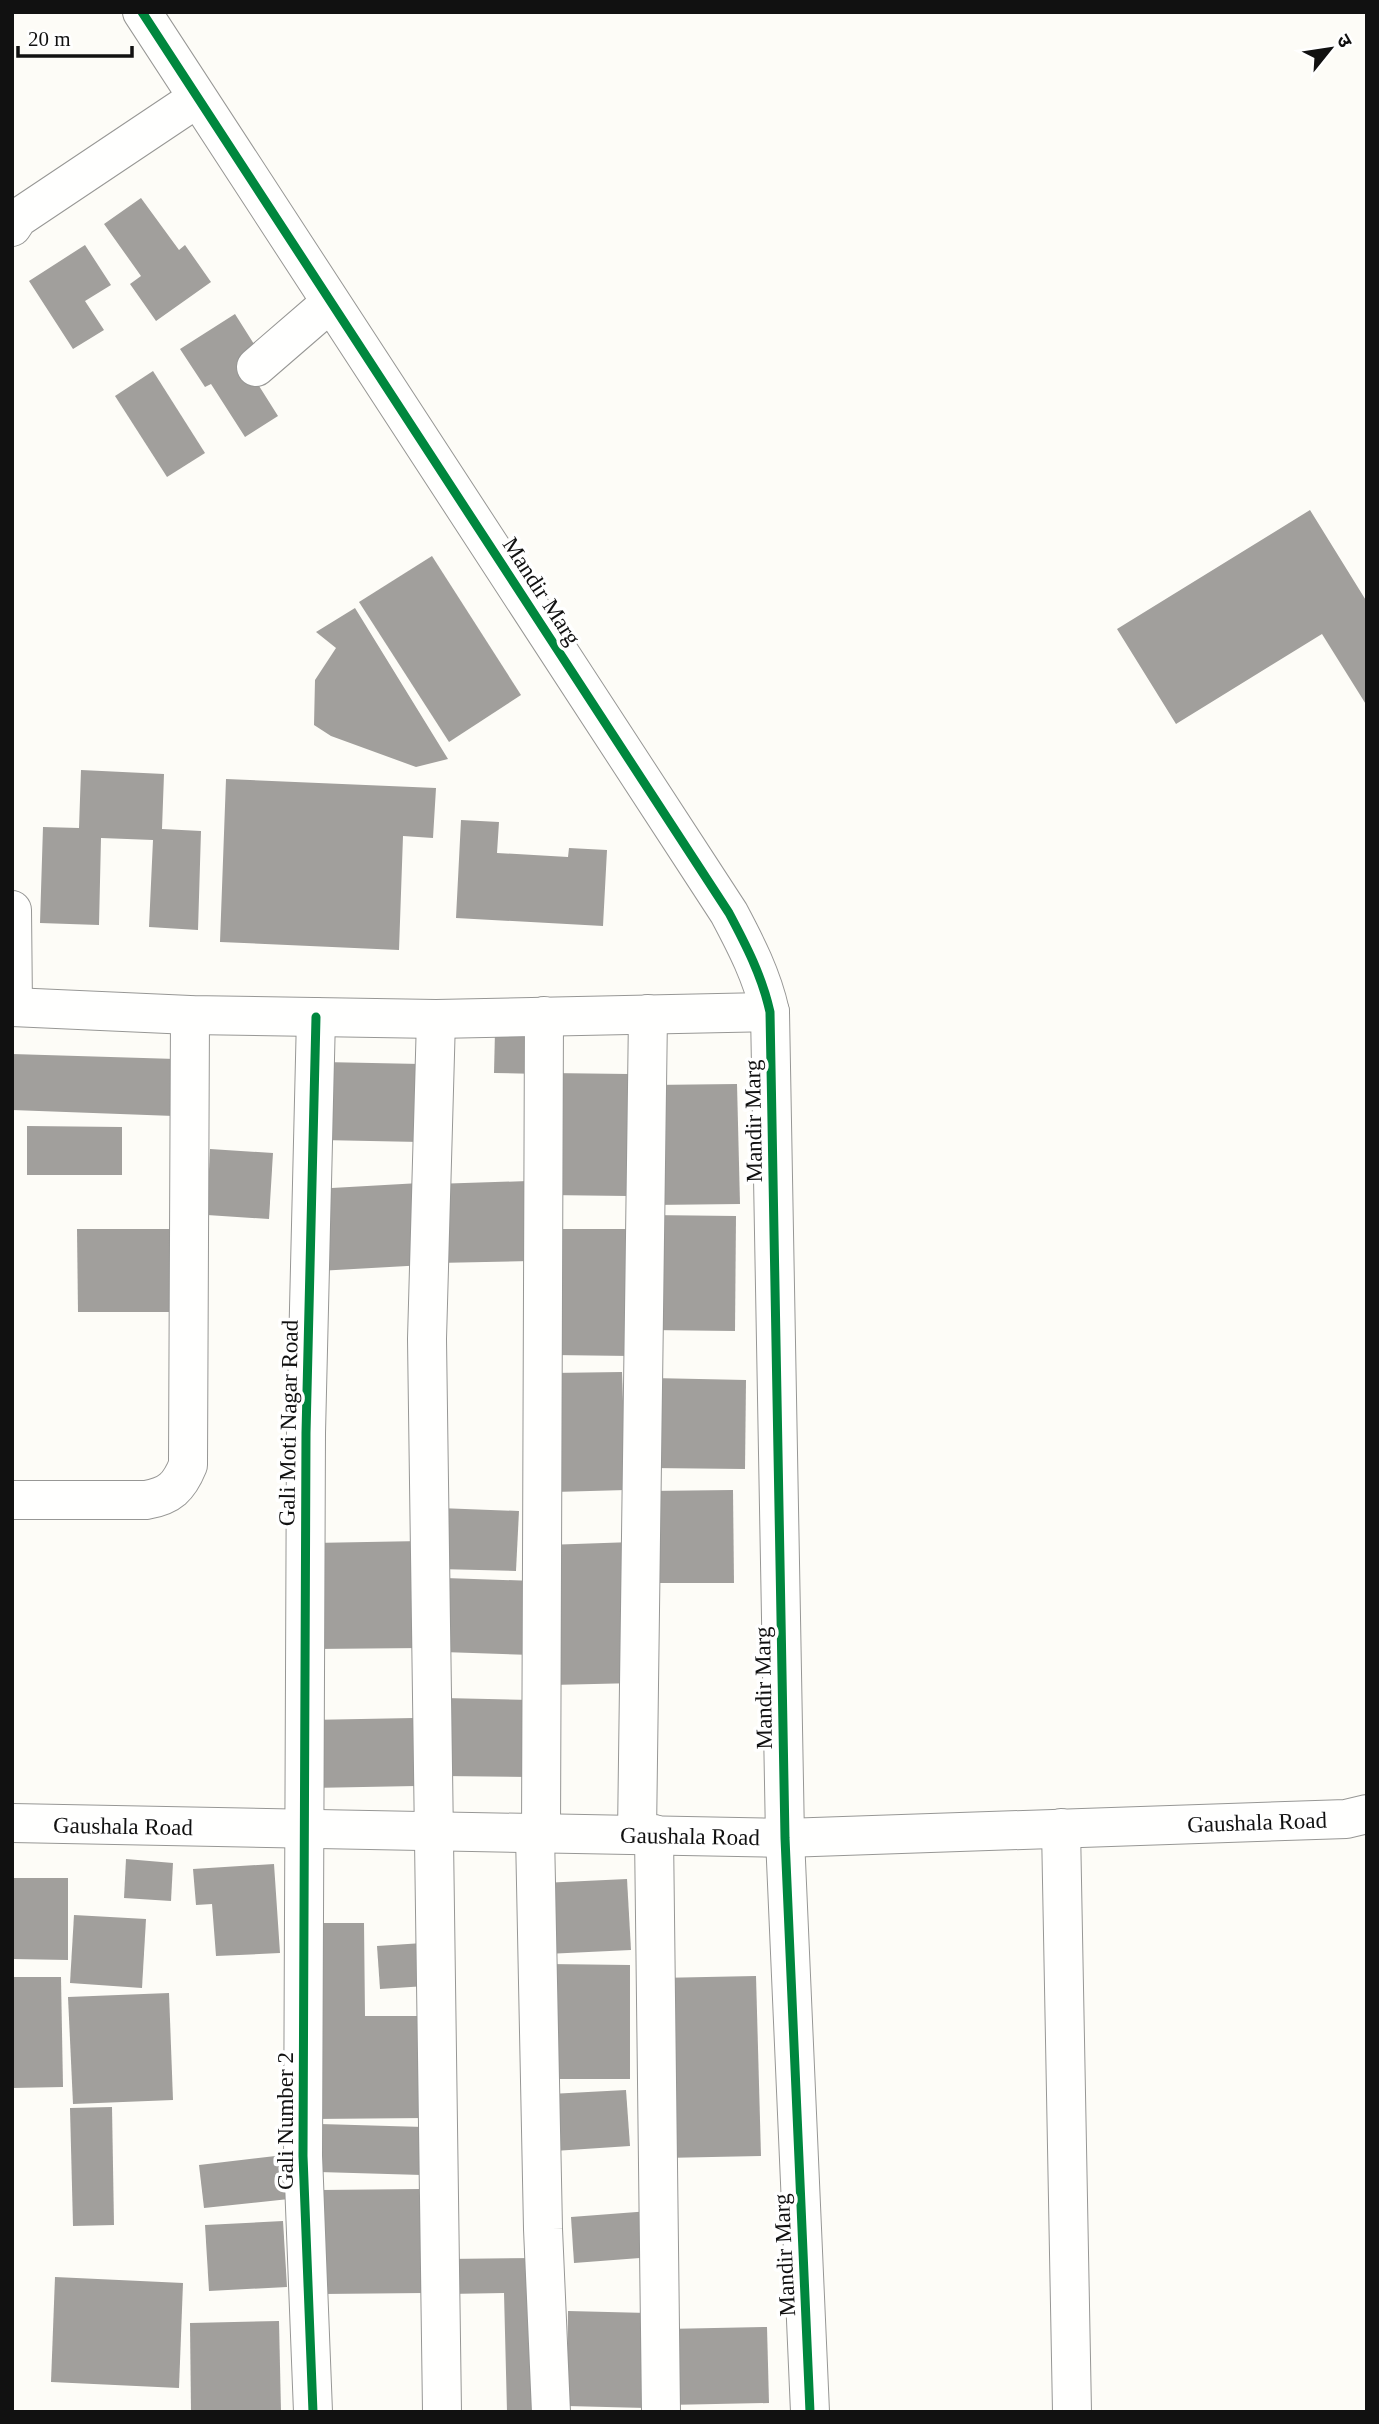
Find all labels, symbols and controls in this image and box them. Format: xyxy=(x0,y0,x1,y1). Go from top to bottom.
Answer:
scale bar xyxy=(18,14,131,58)
north arrow xyxy=(1295,14,1365,84)
text: 20 m xyxy=(28,27,71,51)
text: उ xyxy=(1332,31,1357,52)
street label: Mandir Marg xyxy=(498,533,586,650)
street label: Mandir Marg xyxy=(740,1059,767,1183)
street label: Gali Moti Nagar Road xyxy=(274,1319,303,1526)
street label: Mandir Marg xyxy=(750,1626,777,1750)
street label: Gaushala Road xyxy=(1187,1808,1328,1837)
street label: Gaushala Road xyxy=(53,1813,194,1840)
street label: Gaushala Road xyxy=(620,1823,761,1850)
street label: Gali Number 2 xyxy=(273,2052,298,2190)
street label: Mandir Marg xyxy=(769,2192,800,2317)

